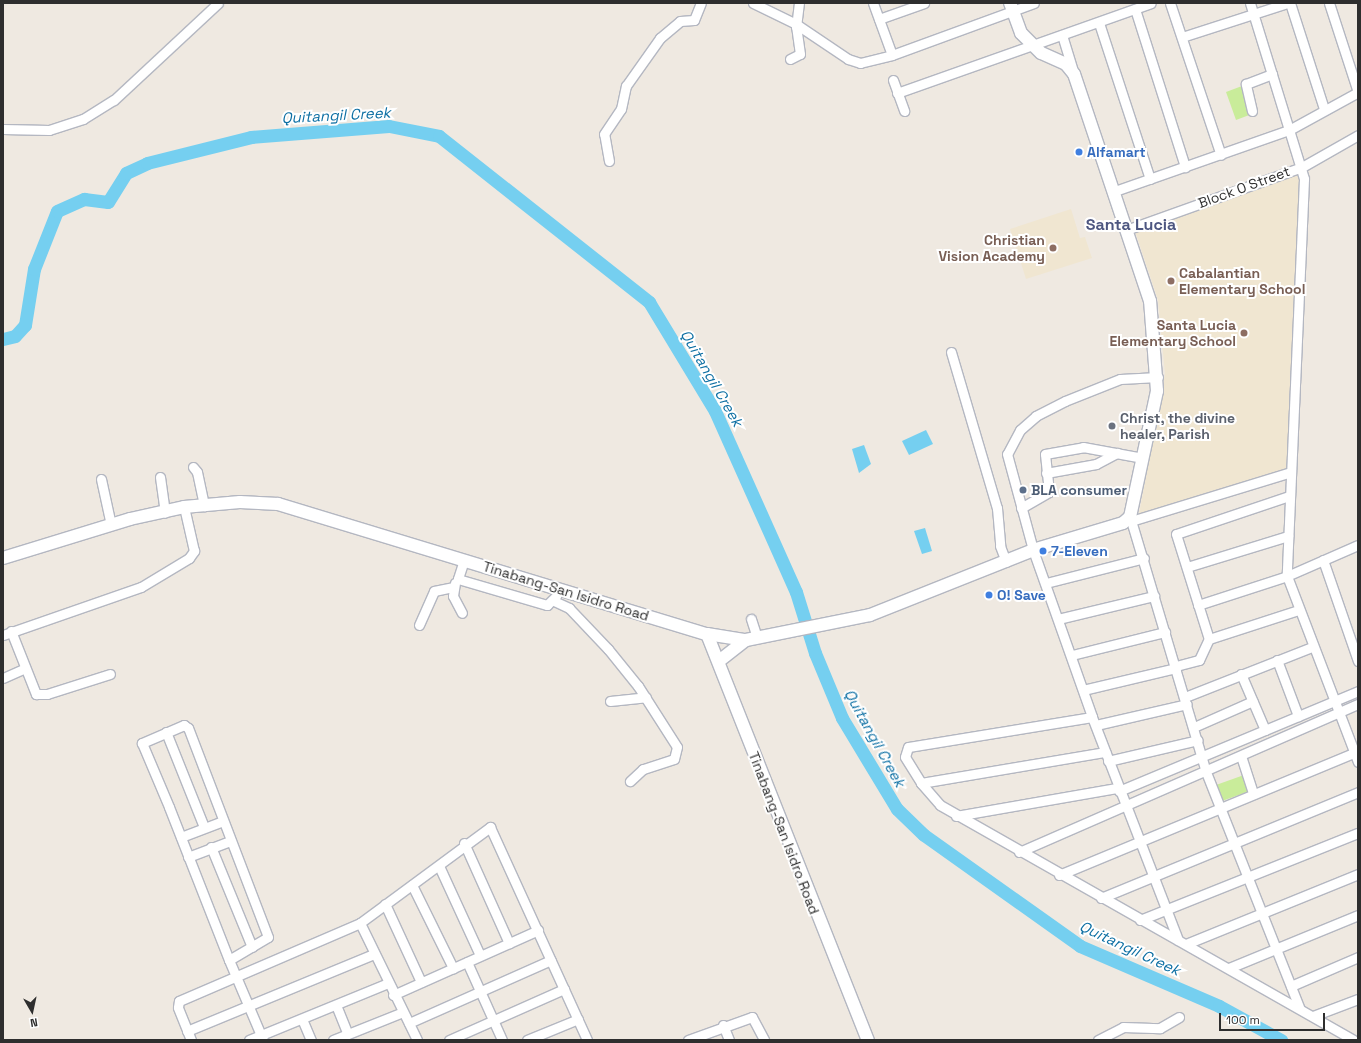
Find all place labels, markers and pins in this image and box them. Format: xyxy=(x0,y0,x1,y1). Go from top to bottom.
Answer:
place label: Alfamart xyxy=(1087,144,1146,160)
marker: Alfamart xyxy=(1074,147,1084,157)
place label: Christian Vision Academy xyxy=(938,232,1045,264)
marker: Christian Vision Academy xyxy=(1048,243,1058,253)
place label: Cabalantian Elementary School xyxy=(1179,265,1305,298)
marker: Cabalantian Elementary School xyxy=(1166,276,1176,286)
place label: Santa Lucia Elementary School xyxy=(1110,317,1236,350)
marker: Santa Lucia Elementary School xyxy=(1239,328,1249,338)
place label: Christ, the divine healer, Parish xyxy=(1120,410,1236,442)
marker: Christ, the divine healer, Parish xyxy=(1107,421,1117,431)
place label: BLA consumer xyxy=(1031,482,1127,498)
marker: BLA consumer xyxy=(1018,485,1028,495)
place label: 7-Eleven xyxy=(1051,543,1108,559)
marker: 7-Eleven xyxy=(1038,546,1048,556)
place label: O! Save xyxy=(997,587,1046,603)
marker: O! Save xyxy=(984,590,994,600)

